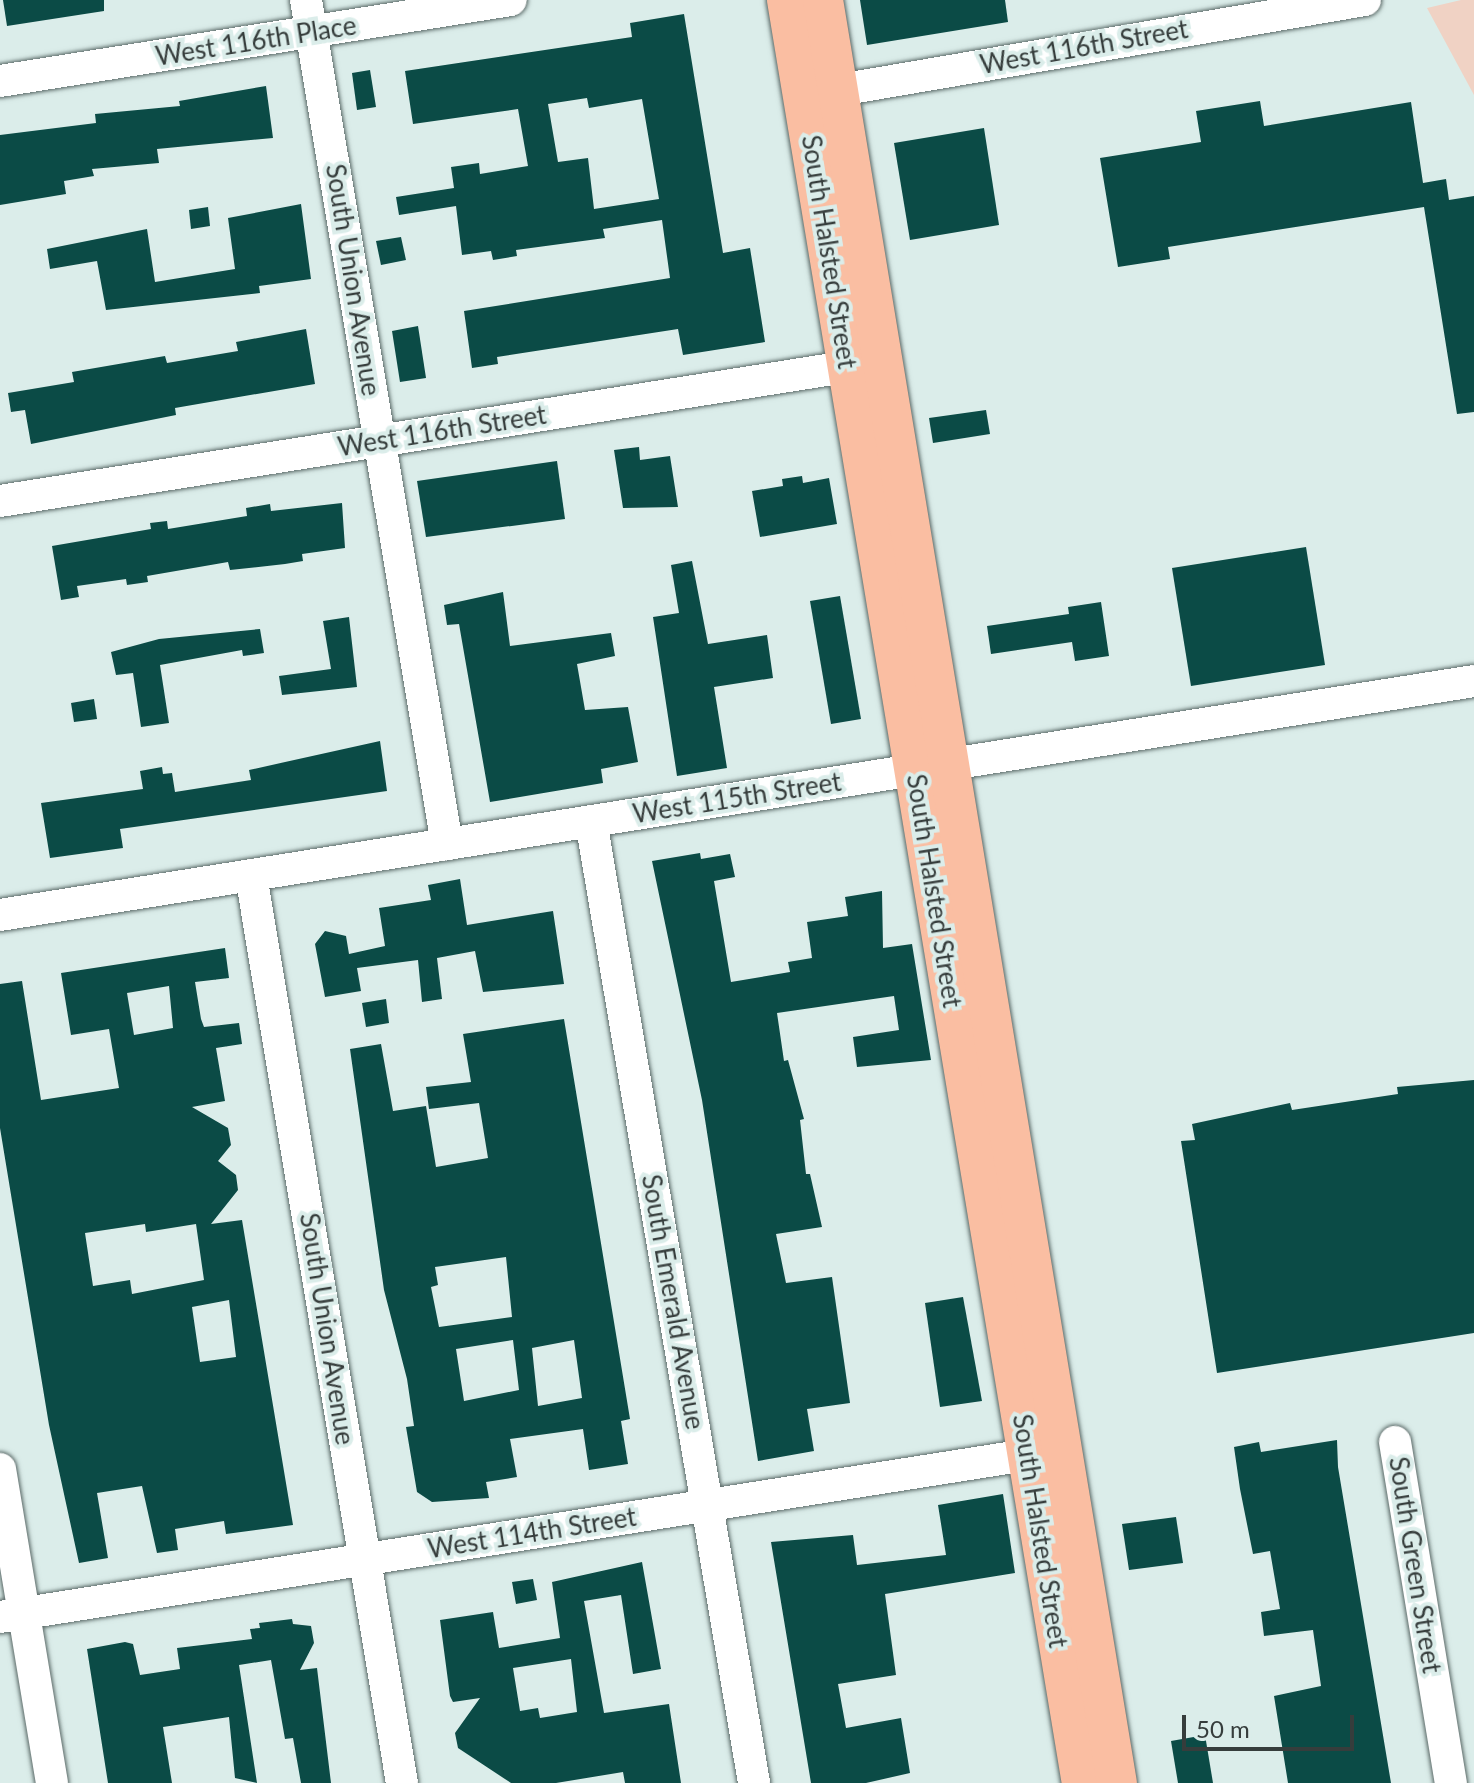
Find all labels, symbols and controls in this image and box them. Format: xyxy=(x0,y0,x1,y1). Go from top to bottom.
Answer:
street label: West 116th Place xyxy=(153,10,359,72)
street label: West 116th Street xyxy=(978,13,1190,81)
street label: South Halsted Street xyxy=(795,133,863,371)
street label: South Union Avenue xyxy=(319,161,387,399)
street label: West 116th Street xyxy=(336,399,548,463)
street label: West 115th Street xyxy=(631,766,843,830)
street label: South Halsted Street xyxy=(900,772,968,1010)
street label: South Emerald Avenue xyxy=(635,1172,711,1432)
street label: South Union Avenue xyxy=(293,1210,361,1448)
street label: South Halsted Street xyxy=(1006,1412,1074,1650)
street label: South Green Street xyxy=(1382,1455,1448,1675)
street label: West 114th Street xyxy=(426,1501,638,1565)
scale bar xyxy=(1186,1699,1358,1749)
text: 50 m xyxy=(1196,1714,1250,1743)

